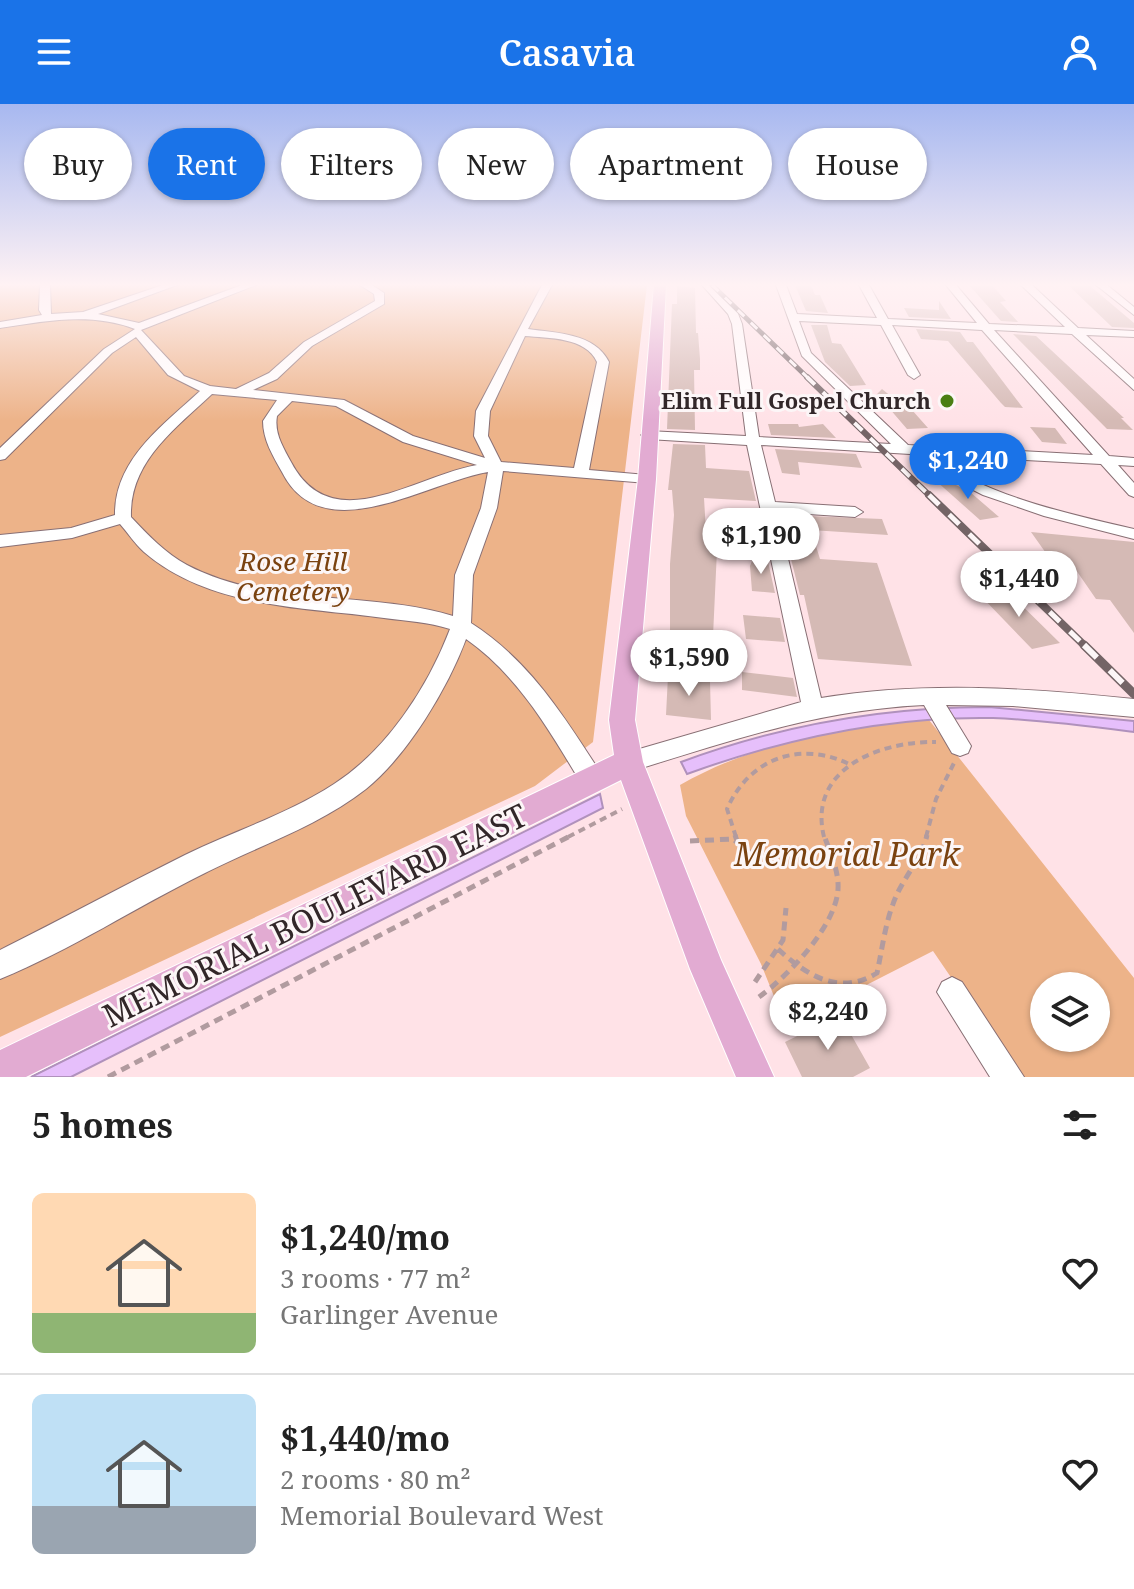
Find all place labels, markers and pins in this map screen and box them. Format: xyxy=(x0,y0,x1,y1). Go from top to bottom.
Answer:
place label: Elim Full Gospel Church xyxy=(661,385,931,415)
marker: Elim Full Gospel Church xyxy=(938,392,956,410)
pin: $1,240 xyxy=(903,433,1033,501)
pin: $1,190 xyxy=(696,508,826,576)
pin: $1,440 xyxy=(954,551,1084,619)
pin: $1,590 xyxy=(624,630,754,698)
pin: $2,240 xyxy=(763,984,893,1052)

